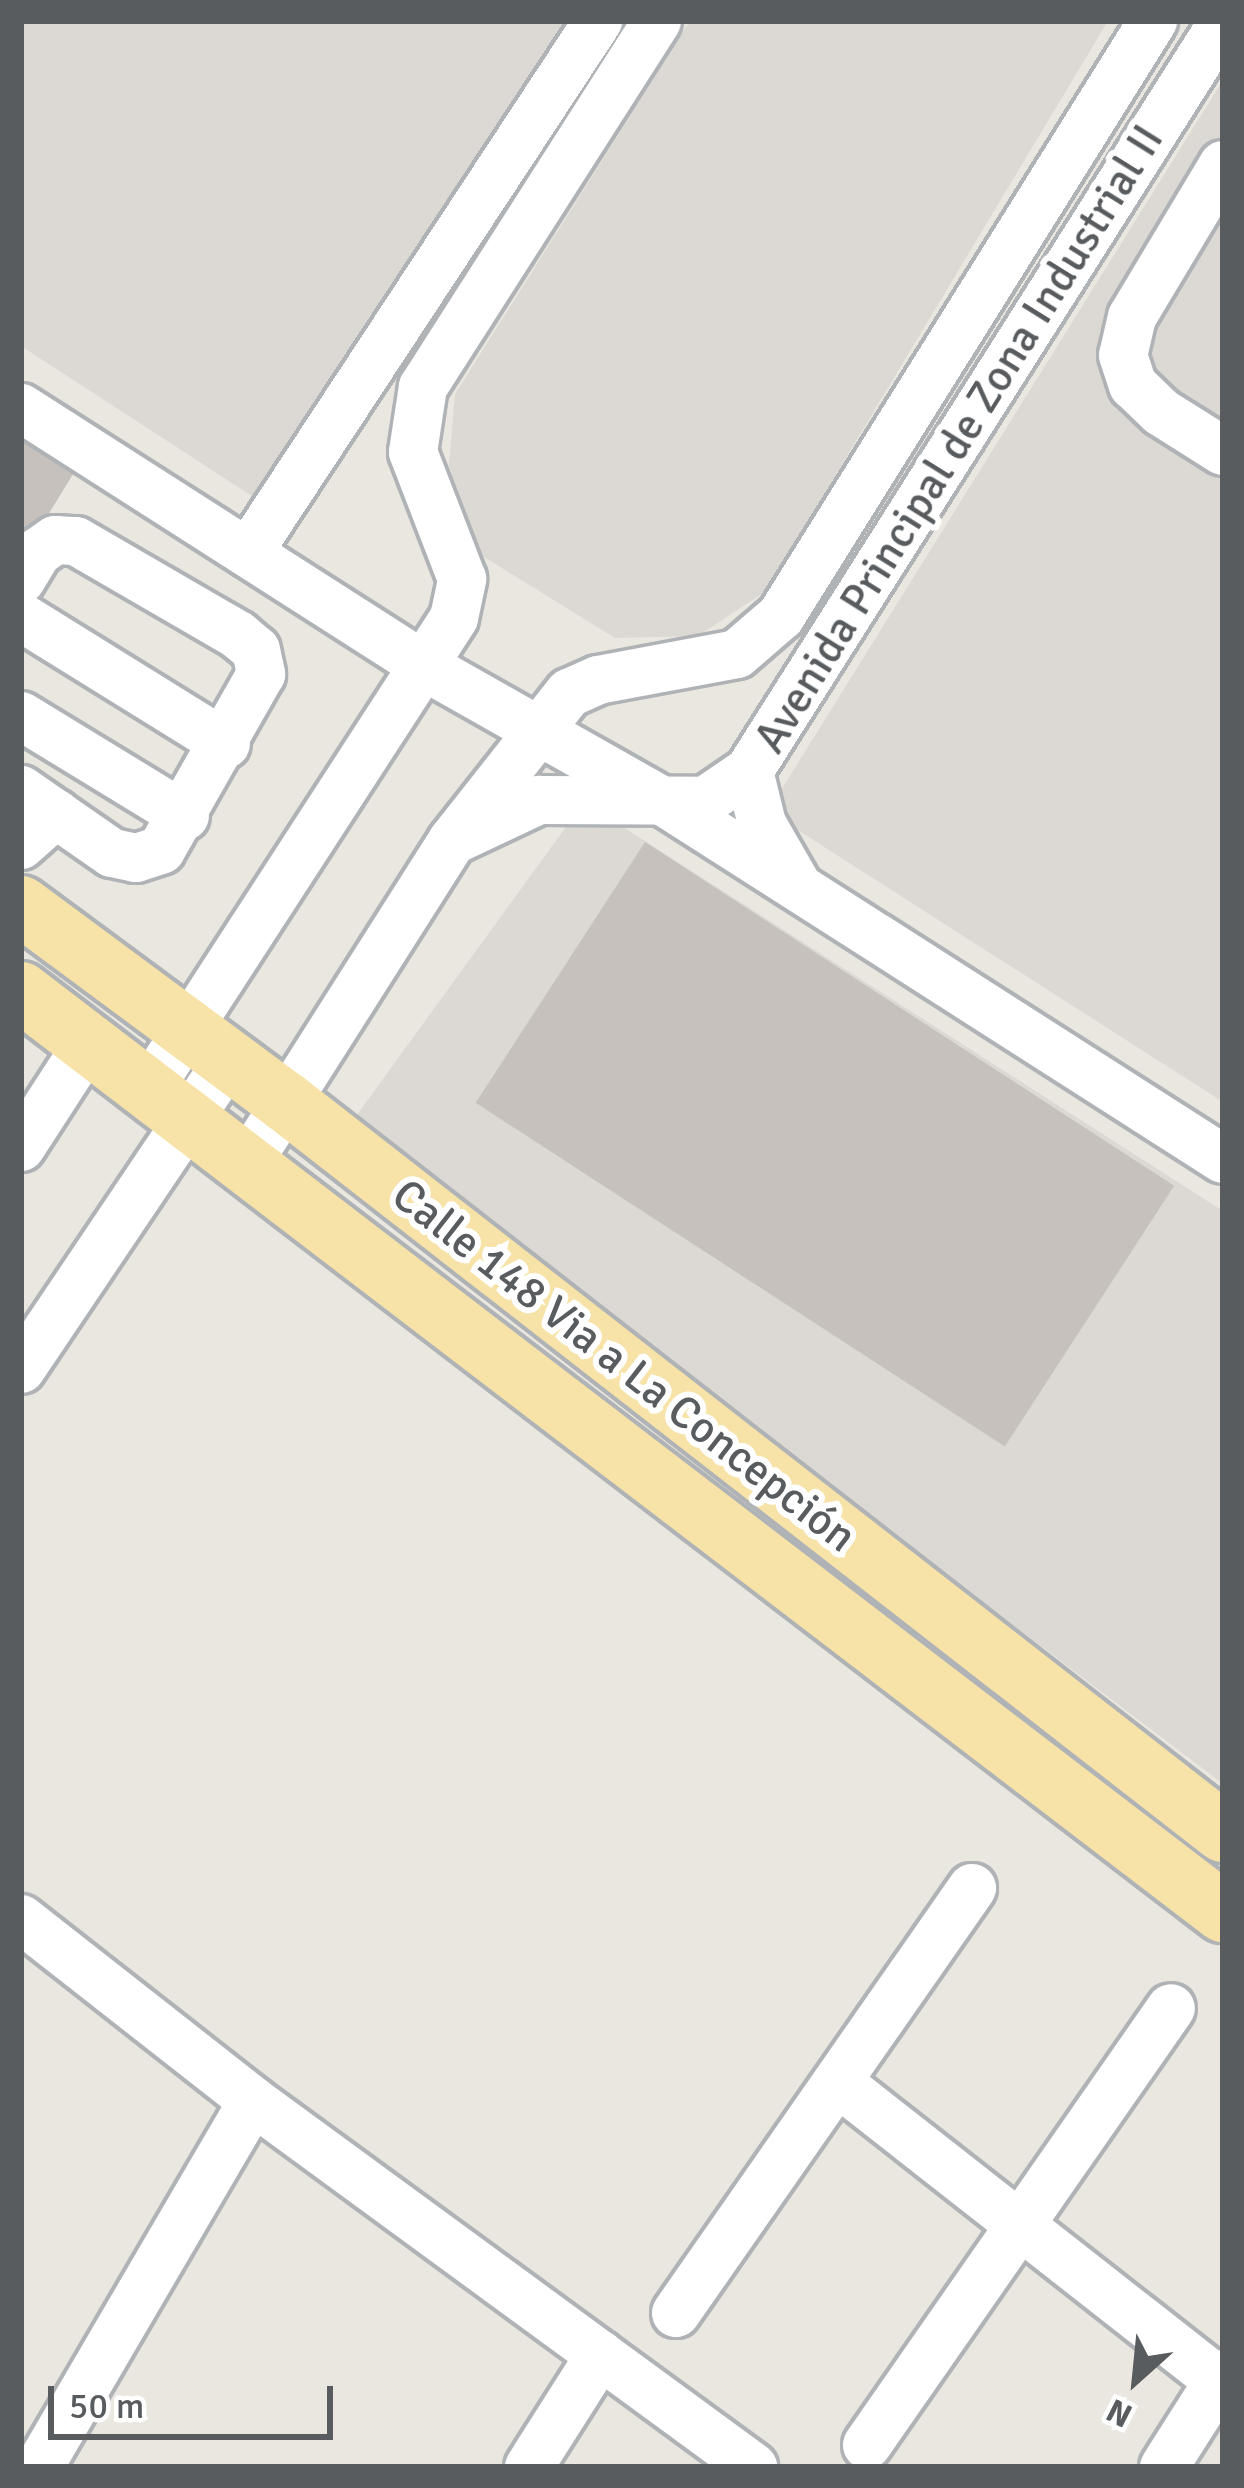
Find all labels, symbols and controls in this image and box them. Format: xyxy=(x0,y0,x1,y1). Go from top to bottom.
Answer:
street label: Avenida Principal de Zona Industrial II xyxy=(743,115,1175,763)
street label: Calle 148 Via a La Concepción xyxy=(381,1168,867,1564)
north arrow xyxy=(1076,2320,1196,2440)
scale bar xyxy=(54,2362,339,2436)
text: 50 m xyxy=(69,2384,145,2429)
text: N xyxy=(1100,2389,1139,2436)

